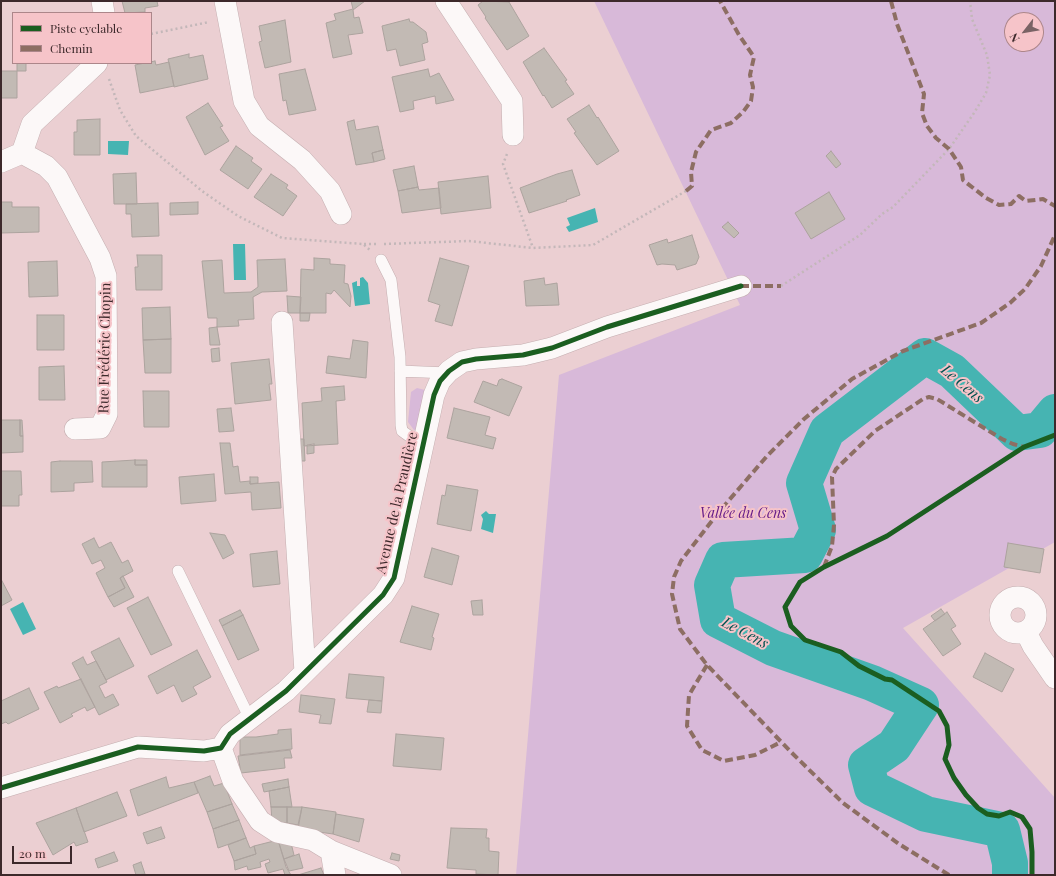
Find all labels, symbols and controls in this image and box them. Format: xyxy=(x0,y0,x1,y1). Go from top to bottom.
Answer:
legend xyxy=(12,12,152,64)
north arrow xyxy=(1004,12,1044,52)
text: Piste cyclable xyxy=(50,20,122,36)
text: N xyxy=(1006,31,1023,45)
text: Chemin xyxy=(50,40,93,56)
street label: Rue Frédéric Chopin xyxy=(95,282,115,414)
water label: Le Cens xyxy=(937,361,987,407)
street label: Avenue de la Praudière xyxy=(373,431,421,575)
park label: Vallée du Cens xyxy=(700,506,786,522)
water label: Le Cens xyxy=(719,613,771,653)
scale bar xyxy=(14,838,74,864)
text: 20 m xyxy=(19,845,46,861)

